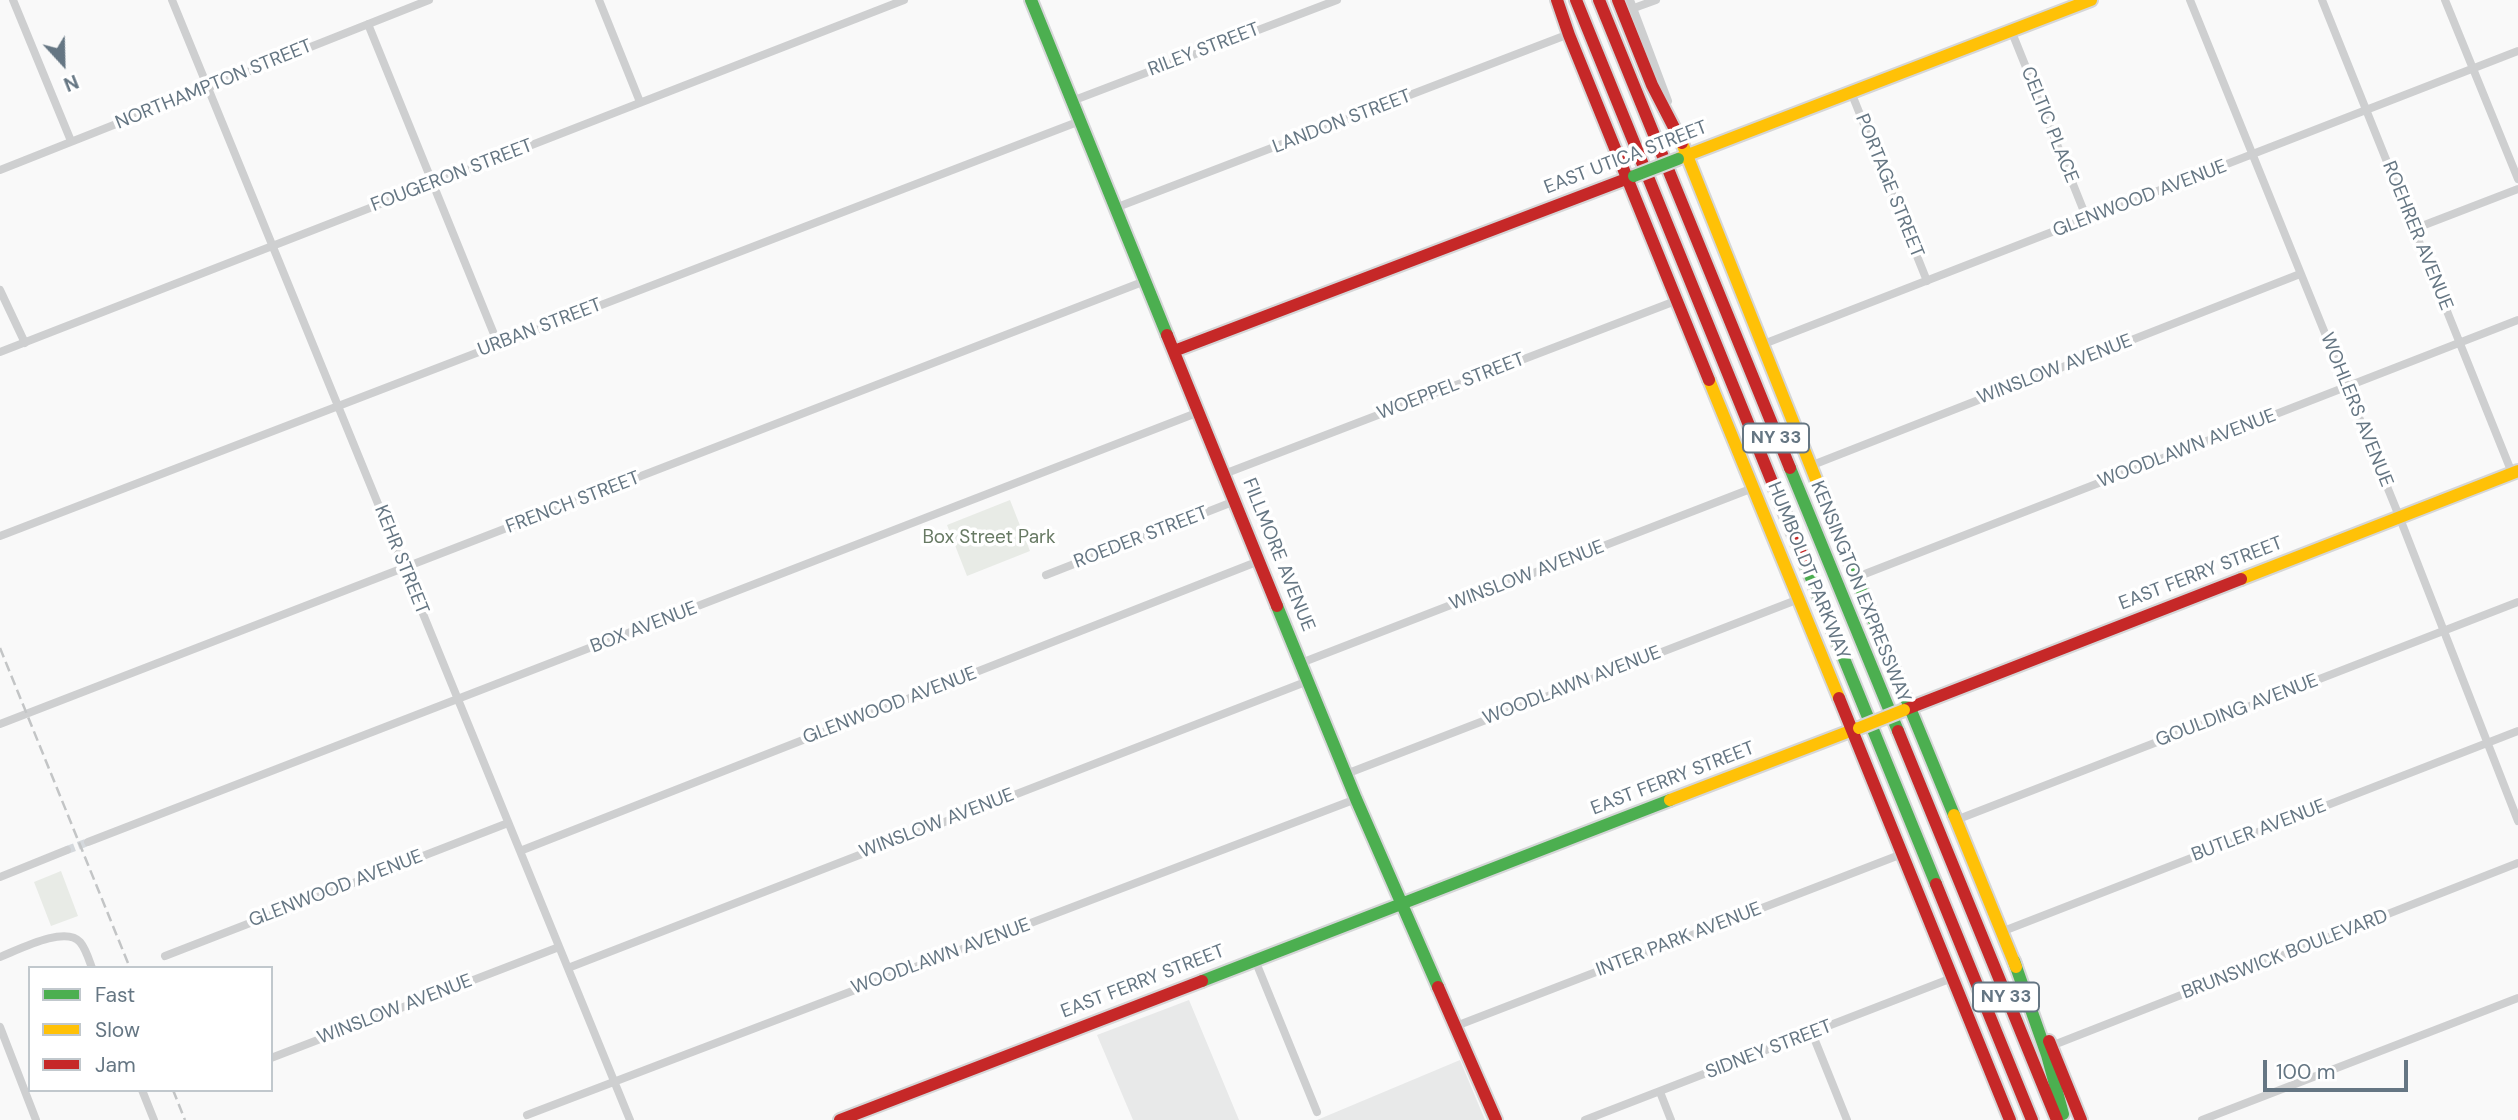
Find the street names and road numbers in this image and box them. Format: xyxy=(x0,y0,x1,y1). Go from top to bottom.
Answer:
street label: RILEY STREET xyxy=(1145,18,1263,82)
street label: NORTHAMPTON STREET xyxy=(112,35,316,135)
street label: CELTIC PLACE xyxy=(2015,64,2083,186)
street label: LANDON STREET xyxy=(1270,85,1414,159)
street label: PORTAGE STREET xyxy=(1850,111,1928,261)
street label: EAST UTICA STREET xyxy=(1541,116,1711,200)
street label: FOUGERON STREET xyxy=(368,135,536,217)
street label: GLENWOOD AVENUE xyxy=(2050,155,2230,243)
street label: ROEHRER AVENUE xyxy=(2377,158,2457,314)
street label: URBAN STREET xyxy=(475,294,605,362)
street label: WINSLOW AVENUE xyxy=(1974,330,2136,410)
street label: WOHLERS AVENUE xyxy=(2315,330,2397,490)
street label: WOEPPEL STREET xyxy=(1374,348,1528,426)
street label: WOODLAWN AVENUE xyxy=(2095,405,2279,493)
road number: NY 33 xyxy=(1743,424,1809,452)
street label: FRENCH STREET xyxy=(503,467,643,539)
street label: FILLMORE AVENUE xyxy=(1237,475,1319,635)
street label: KENSINGTON EXPRESSWAY xyxy=(1805,478,1915,706)
street label: HUMBOLDT PARKWAY xyxy=(1762,479,1854,663)
street label: KEHR STREET xyxy=(369,502,433,618)
street label: ROEDER STREET xyxy=(1071,502,1211,574)
street label: EAST FERRY STREET xyxy=(2116,532,2286,616)
street label: WINSLOW AVENUE xyxy=(1446,536,1608,616)
street label: BOX AVENUE xyxy=(587,597,701,659)
street label: WOODLAWN AVENUE xyxy=(1480,642,1664,730)
street label: GLENWOOD AVENUE xyxy=(800,662,980,750)
street label: GOULDING AVENUE xyxy=(2153,670,2321,752)
street label: EAST FERRY STREET xyxy=(1588,737,1758,821)
street label: WINSLOW AVENUE xyxy=(856,784,1018,864)
street label: BUTLER AVENUE xyxy=(2189,795,2329,867)
street label: GLENWOOD AVENUE xyxy=(246,845,426,933)
street label: INTER PARK AVENUE xyxy=(1593,898,1765,982)
street label: BRUNSWICK BOULEVARD xyxy=(2179,905,2391,1005)
street label: WOODLAWN AVENUE xyxy=(848,914,1034,1000)
street label: EAST FERRY STREET xyxy=(1058,940,1228,1024)
street label: WINSLOW AVENUE xyxy=(314,970,476,1050)
road number: NY 33 xyxy=(1973,982,2039,1012)
street label: SIDNEY STREET xyxy=(1703,1015,1835,1085)

